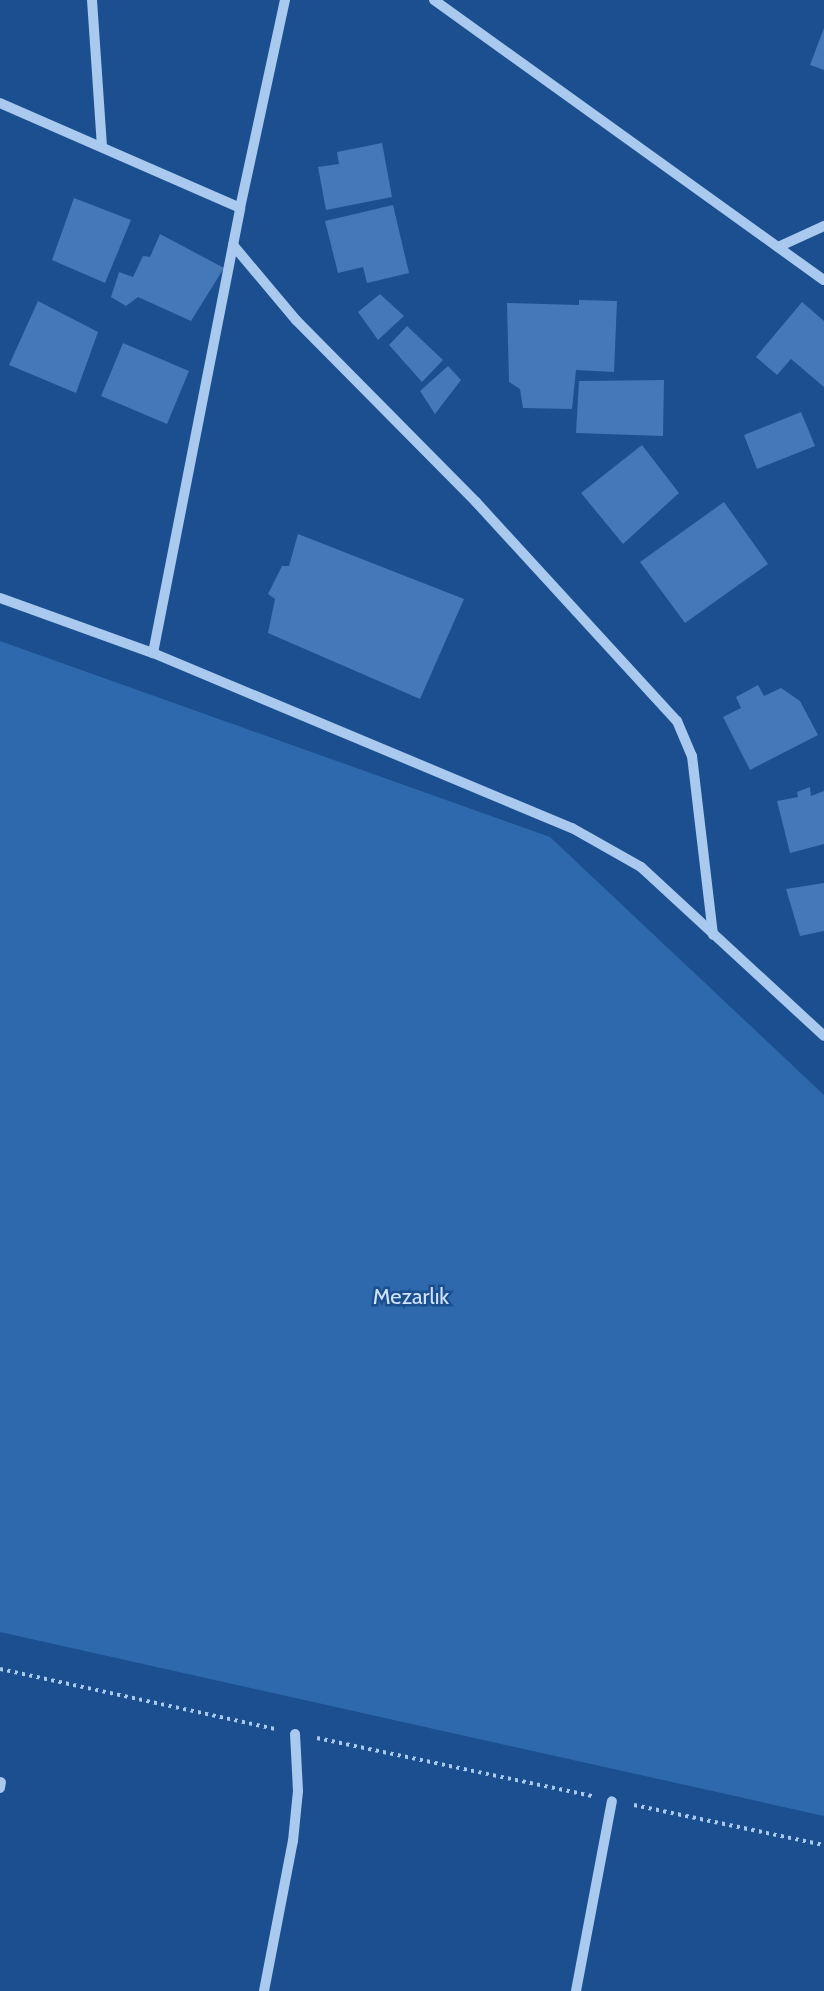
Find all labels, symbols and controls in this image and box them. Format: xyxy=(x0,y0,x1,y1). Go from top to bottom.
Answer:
park label: Mezarlık xyxy=(373,1284,449,1310)

